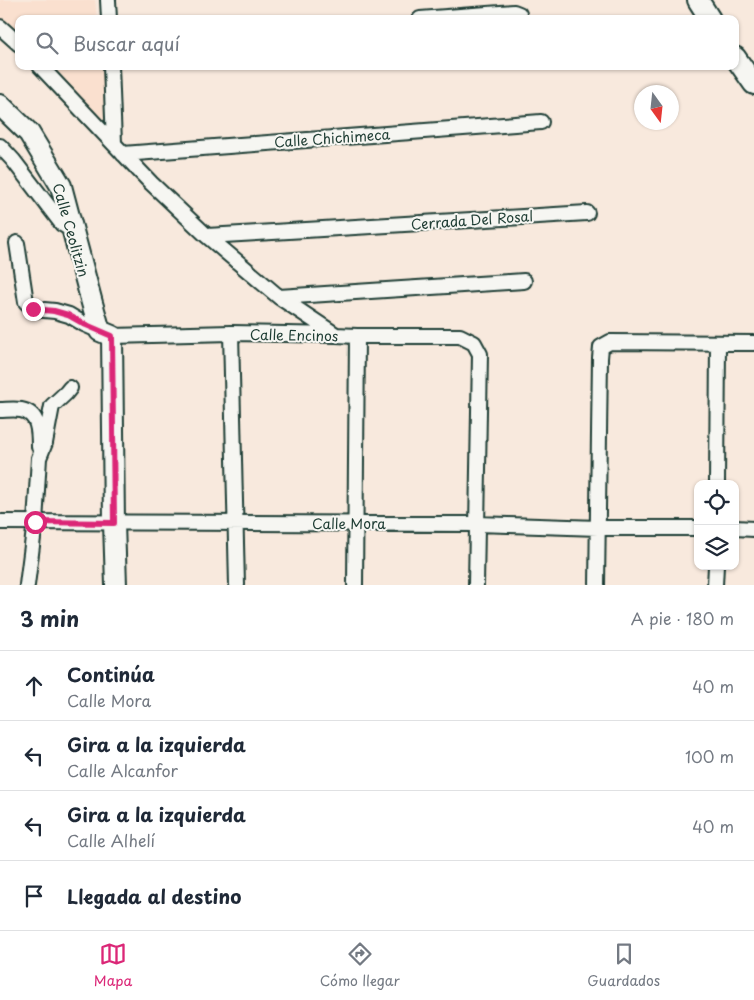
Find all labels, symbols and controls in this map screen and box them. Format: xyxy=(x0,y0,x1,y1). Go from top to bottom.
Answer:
search box xyxy=(15,15,739,70)
icon: search xyxy=(33,29,61,57)
text: Buscar aquí xyxy=(73,29,180,57)
north arrow xyxy=(634,85,679,130)
street label: Calle Chichimeca xyxy=(273,123,391,153)
street label: Calle Ceolitzin xyxy=(48,181,94,279)
street label: Cerrada Del Rosal xyxy=(410,205,534,235)
route end xyxy=(22,298,45,321)
street label: Calle Encinos xyxy=(250,324,338,346)
map controls xyxy=(694,480,739,570)
button: locate xyxy=(694,480,739,525)
route start xyxy=(24,511,47,534)
street label: Calle Mora xyxy=(312,513,386,534)
button: layers xyxy=(694,525,739,570)
text: 3 min xyxy=(20,602,79,634)
text: A pie · 180 m xyxy=(631,606,734,630)
text: Continúa xyxy=(67,660,155,688)
icon: ahead xyxy=(20,672,48,700)
text: 40 m xyxy=(692,674,734,698)
text: Calle Mora xyxy=(67,688,151,712)
text: Gira a la izquierda xyxy=(67,730,246,758)
icon: left xyxy=(20,742,48,770)
text: 100 m xyxy=(685,744,734,768)
text: Calle Alcanfor xyxy=(67,758,178,782)
text: Gira a la izquierda xyxy=(67,800,246,828)
icon: left xyxy=(20,812,48,840)
text: 40 m xyxy=(692,814,734,838)
text: Calle Alhelí xyxy=(67,828,155,852)
icon: arrive xyxy=(20,882,48,910)
text: Llegada al destino xyxy=(67,882,241,910)
tab: Mapa xyxy=(94,940,132,991)
tab: Cómo llegar xyxy=(320,940,400,991)
tab: Guardados xyxy=(587,940,660,991)

